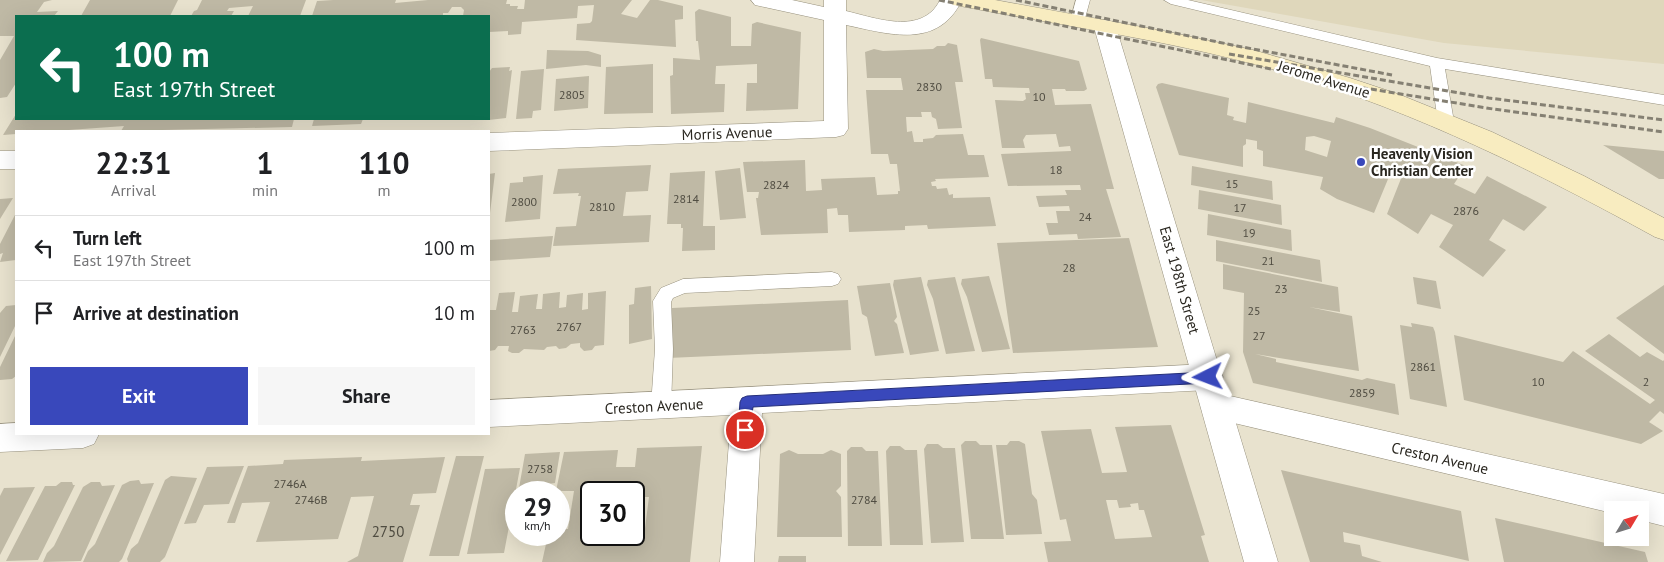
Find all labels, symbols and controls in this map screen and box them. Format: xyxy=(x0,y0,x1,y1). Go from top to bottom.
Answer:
text: 100 m xyxy=(113,31,210,77)
icon: left xyxy=(30,35,95,100)
street label: Jerome Avenue xyxy=(1275,56,1372,102)
text: East 197th Street xyxy=(113,75,275,103)
house number: 2830 xyxy=(916,79,943,94)
house number: 2805 xyxy=(559,87,585,102)
house number: 10 xyxy=(1032,89,1046,104)
street label: Morris Avenue xyxy=(681,122,773,144)
text: 22:31 xyxy=(95,143,172,182)
text: 1 xyxy=(257,143,274,182)
text: 110 xyxy=(358,143,410,182)
place label: Heavenly Vision Christian Center xyxy=(1371,144,1474,180)
marker: Heavenly Vision Christian Center xyxy=(1355,156,1367,168)
house number: 18 xyxy=(1049,162,1063,177)
house number: 15 xyxy=(1225,176,1239,191)
house number: 2824 xyxy=(763,177,790,192)
text: Arrival xyxy=(111,180,156,200)
text: min xyxy=(252,180,278,200)
text: m xyxy=(378,180,391,200)
house number: 2814 xyxy=(673,191,700,206)
house number: 2800 xyxy=(511,194,538,209)
house number: 2810 xyxy=(589,199,616,214)
house number: 17 xyxy=(1233,200,1247,215)
house number: 2876 xyxy=(1453,203,1479,218)
house number: 24 xyxy=(1078,209,1092,224)
street label: East 198th Street xyxy=(1156,224,1204,336)
house number: 19 xyxy=(1242,225,1256,240)
text: Turn left xyxy=(73,226,142,250)
icon: left xyxy=(30,234,58,262)
text: 100 m xyxy=(423,236,475,260)
text: East 197th Street xyxy=(73,250,191,270)
house number: 21 xyxy=(1261,253,1275,268)
house number: 28 xyxy=(1062,260,1076,275)
house number: 23 xyxy=(1274,281,1288,296)
icon: arrive xyxy=(30,299,58,327)
text: Arrive at destination xyxy=(73,301,239,325)
text: 10 m xyxy=(434,301,475,325)
house number: 25 xyxy=(1247,303,1261,318)
house number: 2767 xyxy=(556,319,582,334)
house number: 2763 xyxy=(510,322,536,337)
house number: 27 xyxy=(1252,328,1266,343)
position arrow xyxy=(1181,350,1233,402)
house number: 2861 xyxy=(1410,359,1436,374)
button: Exit xyxy=(30,367,248,425)
button: Share xyxy=(258,367,475,425)
house number: 10 xyxy=(1531,374,1545,389)
house number: 2 xyxy=(1643,374,1649,389)
house number: 2859 xyxy=(1349,385,1375,400)
street label: Creston Avenue xyxy=(604,394,704,418)
pin xyxy=(724,409,766,451)
icon: arrive xyxy=(731,416,759,444)
street label: Creston Avenue xyxy=(1390,438,1490,478)
house number: 2758 xyxy=(527,461,553,476)
house number: 2746A xyxy=(273,476,307,491)
speed limit sign: 30 xyxy=(580,481,645,546)
text: 29 xyxy=(523,491,552,523)
house number: 2746B xyxy=(294,492,328,507)
house number: 2784 xyxy=(851,492,878,507)
north arrow xyxy=(1604,501,1649,546)
map controls xyxy=(1604,501,1649,546)
text: km/h xyxy=(524,518,551,533)
house number: 2750 xyxy=(372,522,404,541)

